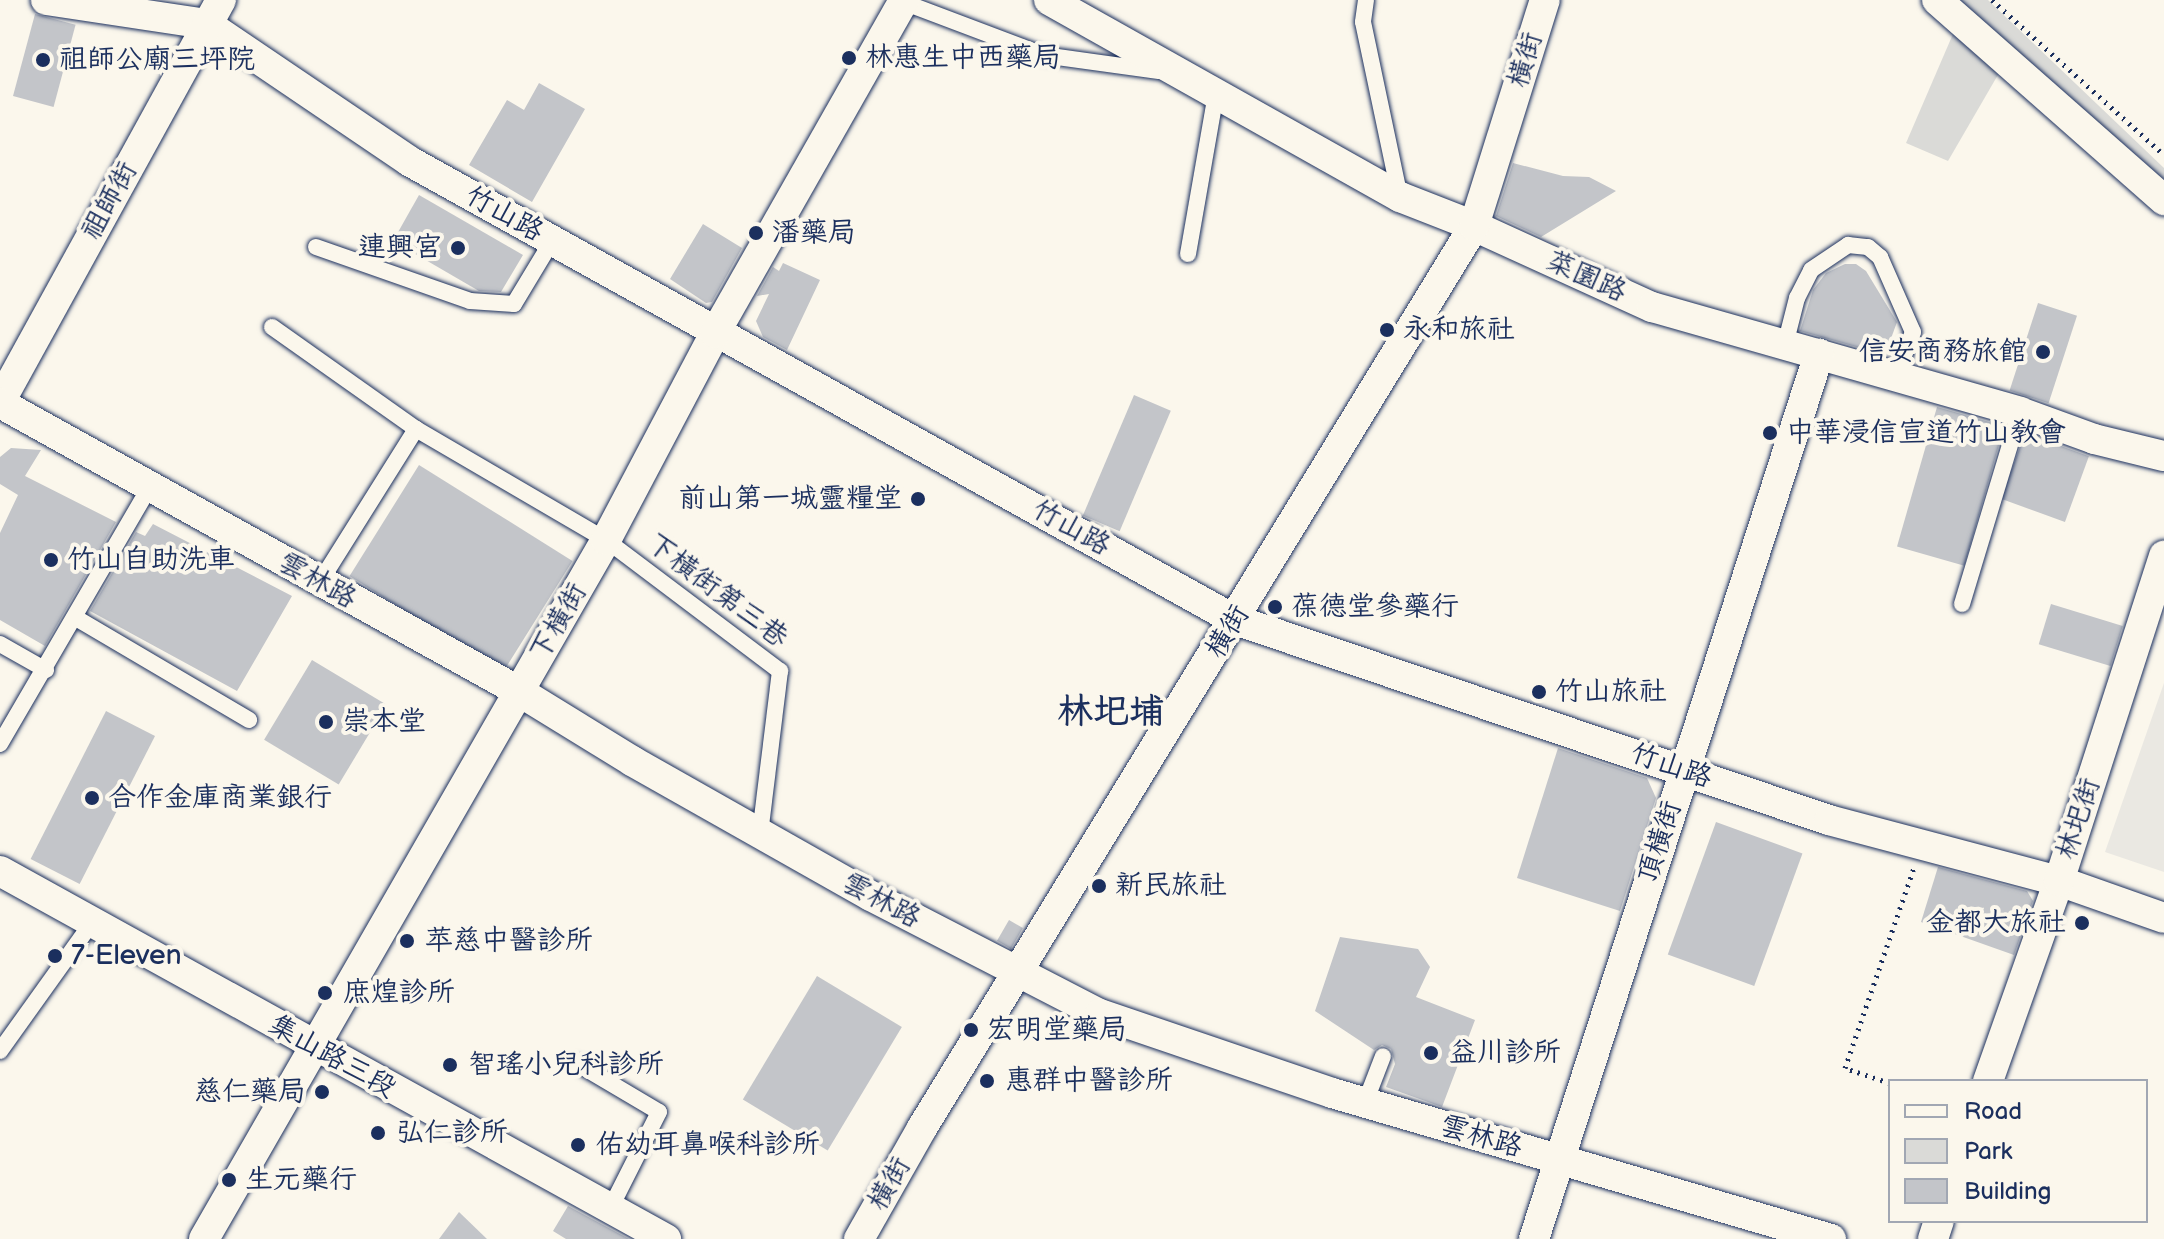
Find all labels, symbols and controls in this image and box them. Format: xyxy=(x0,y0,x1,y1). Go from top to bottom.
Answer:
street label: 橫街 xyxy=(1502,28,1550,92)
place label: 林惠生中西藥局 xyxy=(865,41,1061,75)
place label: 祖師公廟三坪院 xyxy=(59,43,255,77)
marker: 林惠生中西藥局 xyxy=(840,49,858,67)
marker: 祖師公廟三坪院 xyxy=(34,51,52,69)
street label: 祖師街 xyxy=(75,156,145,246)
street label: 竹山路 xyxy=(459,179,549,249)
place label: 潘藥局 xyxy=(772,216,856,250)
marker: 潘藥局 xyxy=(747,224,765,242)
place label: 連興宮 xyxy=(358,231,442,265)
marker: 連興宮 xyxy=(449,239,467,257)
street label: 菜園路 xyxy=(1541,245,1631,309)
place label: 永和旅社 xyxy=(1403,313,1515,347)
marker: 永和旅社 xyxy=(1378,321,1396,339)
place label: 信安商務旅館 xyxy=(1859,335,2027,369)
marker: 信安商務旅館 xyxy=(2034,343,2052,361)
place label: 中華浸信宣道竹山教會 xyxy=(1786,416,2066,450)
marker: 中華浸信宣道竹山教會 xyxy=(1761,424,1779,442)
place label: 前山第一城靈糧堂 xyxy=(678,482,902,516)
marker: 前山第一城靈糧堂 xyxy=(909,490,927,508)
street label: 竹山路 xyxy=(1026,493,1116,563)
street label: 下橫街第三巷 xyxy=(640,527,794,655)
place label: 竹山自助洗車 xyxy=(67,543,235,577)
street label: 雲林路 xyxy=(272,546,362,616)
marker: 竹山自助洗車 xyxy=(42,551,60,569)
street label: 下橫街 xyxy=(523,577,595,667)
place label: 葆德堂參藥行 xyxy=(1291,590,1459,624)
marker: 葆德堂參藥行 xyxy=(1266,598,1284,616)
street label: 橫街 xyxy=(1199,599,1257,665)
place label: 竹山旅社 xyxy=(1555,675,1667,709)
marker: 竹山旅社 xyxy=(1530,683,1548,701)
district label: 林圯埔 xyxy=(1057,691,1165,735)
place label: 崇本堂 xyxy=(342,705,426,739)
marker: 崇本堂 xyxy=(317,713,335,731)
street label: 竹山路 xyxy=(1626,736,1716,796)
street label: 林圯街 xyxy=(2050,774,2108,864)
place label: 合作金庫商業銀行 xyxy=(108,781,332,815)
marker: 合作金庫商業銀行 xyxy=(83,789,101,807)
street label: 頂橫街 xyxy=(1631,797,1689,887)
street label: 雲林路 xyxy=(836,866,926,936)
place label: 新民旅社 xyxy=(1115,869,1227,903)
marker: 新民旅社 xyxy=(1090,877,1108,895)
place label: 金都大旅社 xyxy=(1926,906,2066,940)
marker: 金都大旅社 xyxy=(2073,914,2091,932)
place label: 苹慈中醫診所 xyxy=(425,924,593,958)
marker: 苹慈中醫診所 xyxy=(396,930,418,952)
place label: 7-Eleven xyxy=(71,939,181,973)
marker: 7-Eleven xyxy=(46,947,64,965)
place label: 庶煌診所 xyxy=(343,976,455,1010)
marker: 庶煌診所 xyxy=(314,982,336,1004)
street label: 集山路三段 xyxy=(263,1008,401,1106)
place label: 宏明堂藥局 xyxy=(987,1013,1127,1047)
marker: 宏明堂藥局 xyxy=(962,1021,980,1039)
place label: 益川診所 xyxy=(1449,1036,1561,1070)
marker: 益川診所 xyxy=(1420,1042,1442,1064)
place label: 智瑤小兒科診所 xyxy=(468,1048,664,1082)
marker: 智瑤小兒科診所 xyxy=(439,1054,461,1076)
place label: 惠群中醫診所 xyxy=(1005,1064,1173,1098)
marker: 惠群中醫診所 xyxy=(976,1070,998,1092)
place label: 慈仁藥局 xyxy=(194,1075,306,1109)
legend xyxy=(1888,1079,2148,1223)
marker: 慈仁藥局 xyxy=(313,1083,331,1101)
text: Road xyxy=(1964,1097,2022,1126)
street label: 雲林路 xyxy=(1436,1109,1526,1165)
place label: 弘仁診所 xyxy=(396,1116,508,1150)
marker: 弘仁診所 xyxy=(367,1122,389,1144)
place label: 佑幼耳鼻喉科診所 xyxy=(596,1128,820,1162)
marker: 佑幼耳鼻喉科診所 xyxy=(567,1134,589,1156)
text: Park xyxy=(1964,1137,2012,1166)
street label: 橫街 xyxy=(861,1151,919,1217)
place label: 生元藥行 xyxy=(245,1163,357,1197)
marker: 生元藥行 xyxy=(220,1171,238,1189)
text: Building xyxy=(1964,1177,2051,1206)

